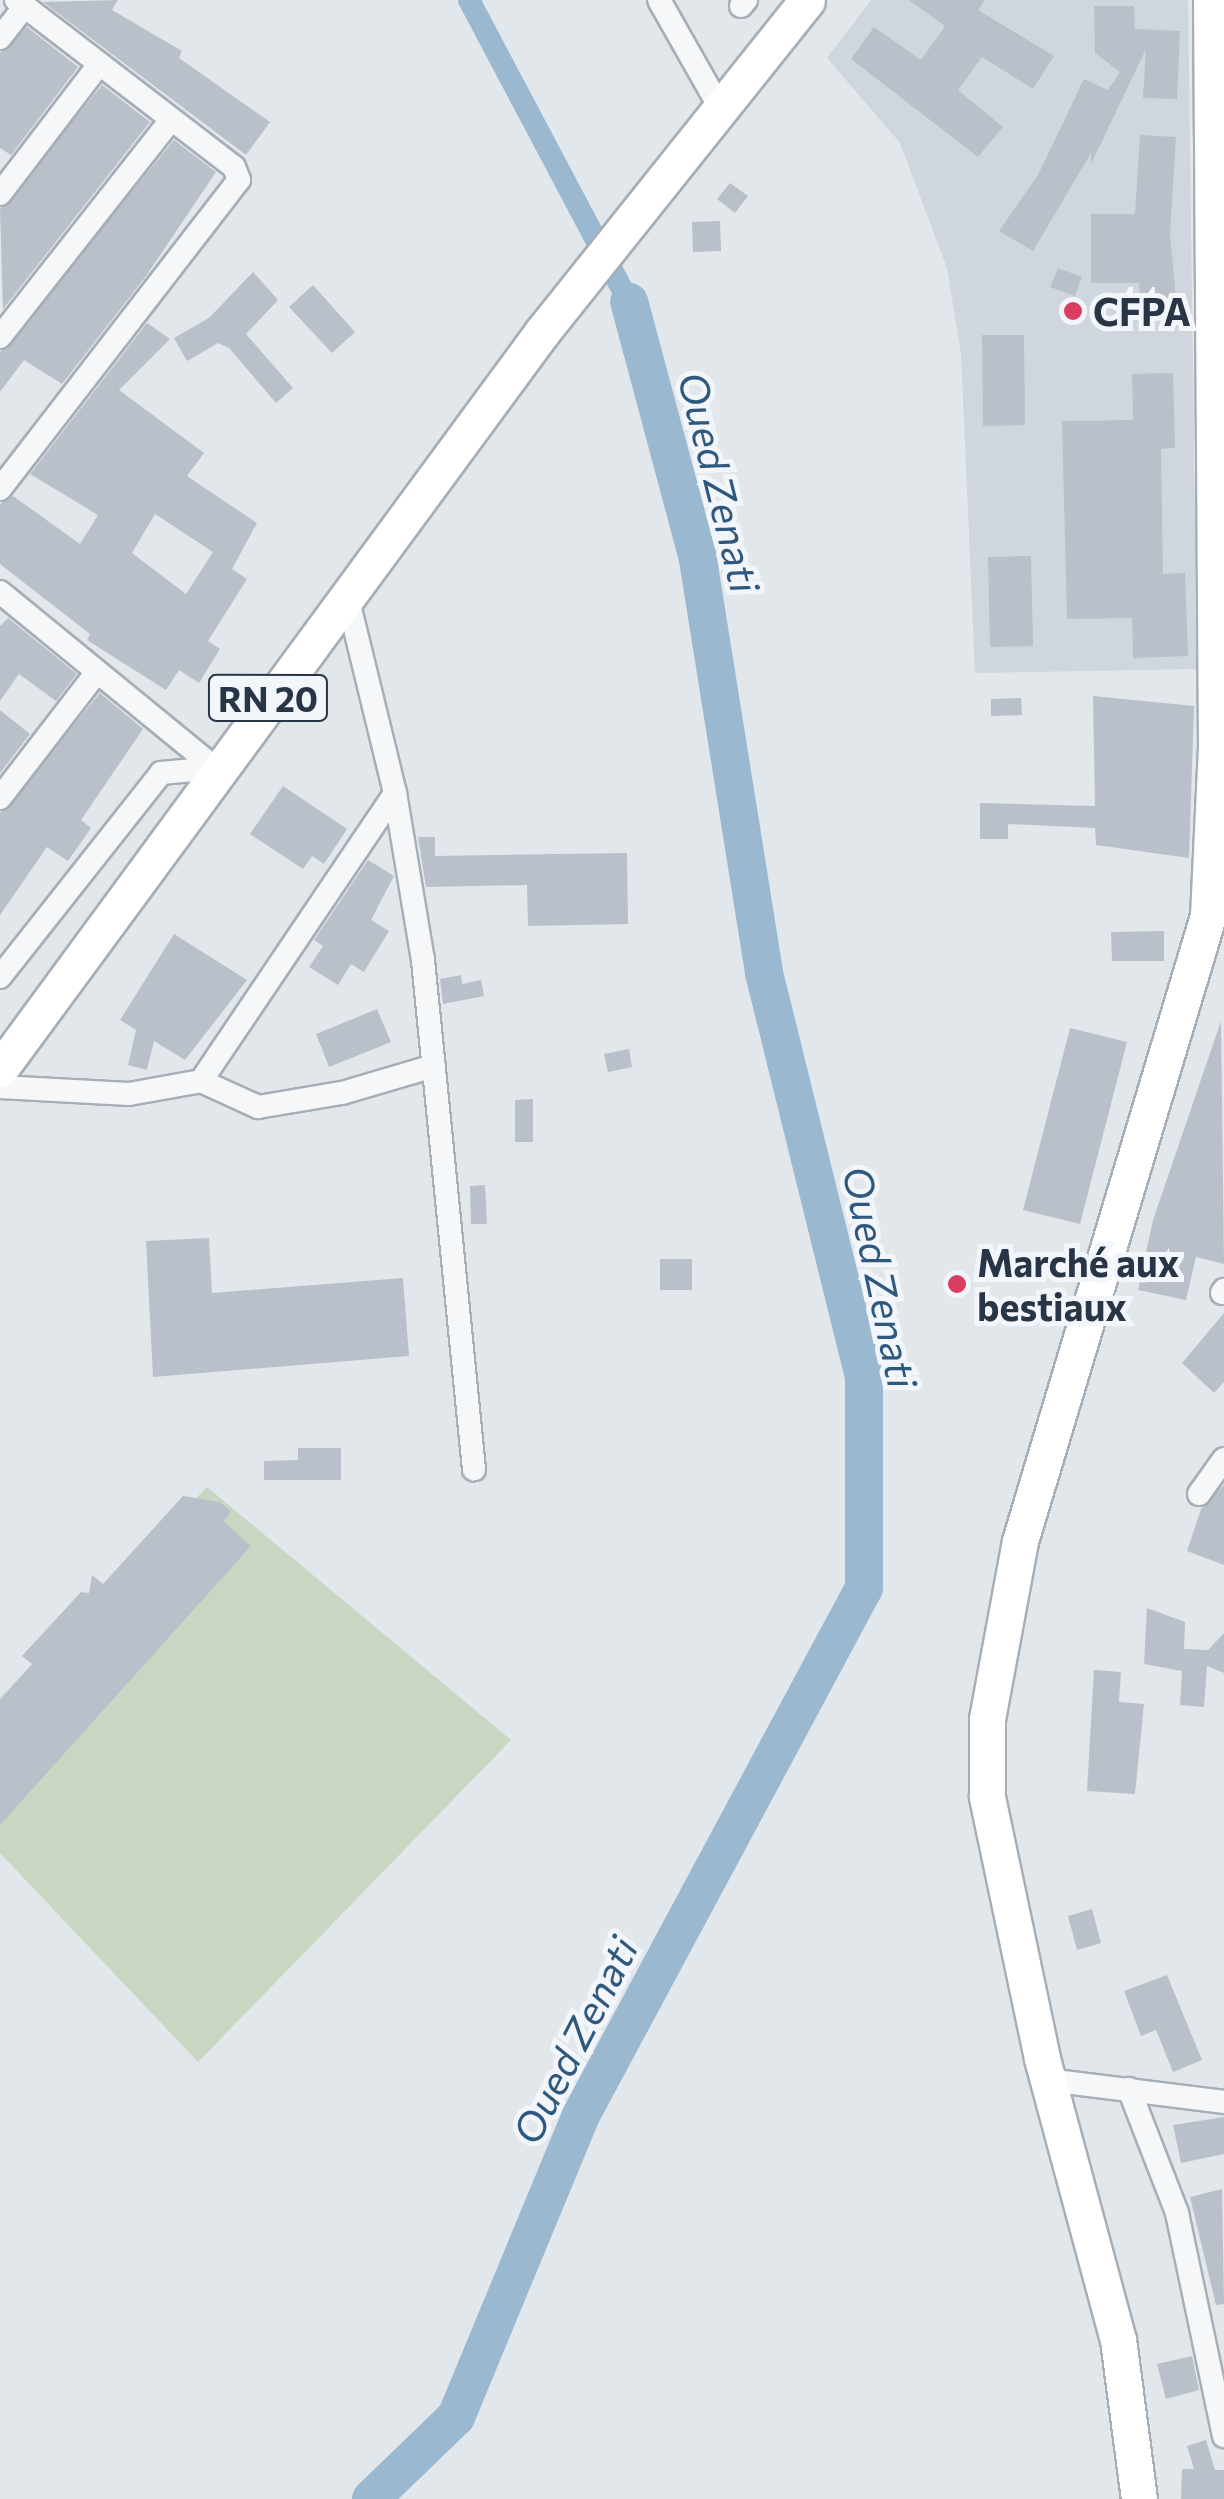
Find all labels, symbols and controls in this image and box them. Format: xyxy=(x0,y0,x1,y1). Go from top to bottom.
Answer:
place label: CFPA xyxy=(1093,288,1191,334)
marker: CFPA xyxy=(1062,300,1084,322)
water label: Oued Zenati xyxy=(669,367,771,597)
road number: RN 20 xyxy=(206,668,330,728)
water label: Oued Zenati xyxy=(834,1162,928,1392)
place label: Marché aux bestiaux xyxy=(977,1239,1179,1328)
marker: Marché aux bestiaux xyxy=(946,1273,968,1295)
water label: Oued Zenati xyxy=(501,1929,647,2151)

